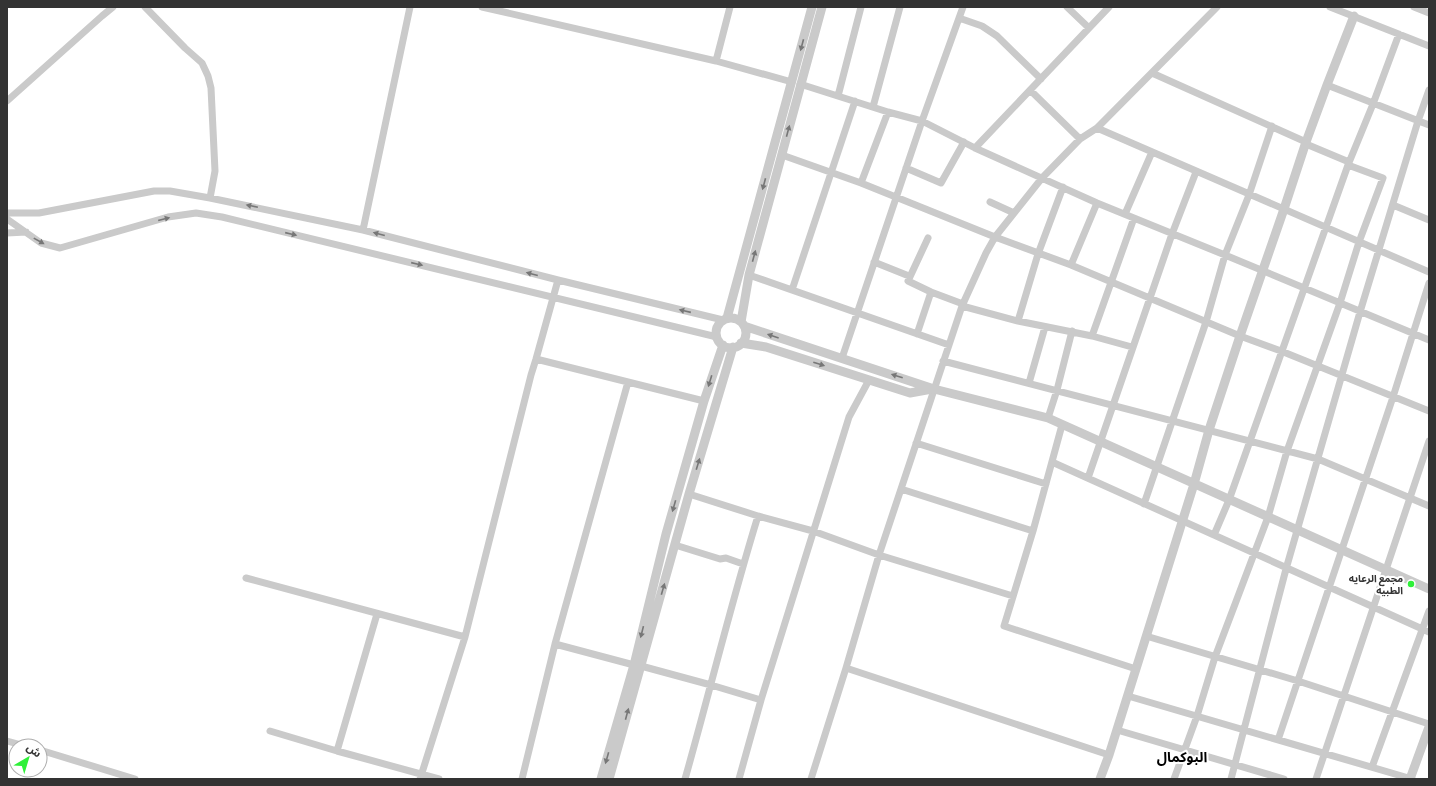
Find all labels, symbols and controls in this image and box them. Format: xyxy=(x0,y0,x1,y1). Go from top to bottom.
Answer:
one-way arrow xyxy=(798,38,804,51)
one-way arrow xyxy=(785,125,791,137)
one-way arrow xyxy=(761,178,767,190)
one-way arrow xyxy=(245,203,258,209)
one-way arrow xyxy=(157,215,170,221)
one-way arrow xyxy=(285,231,297,237)
one-way arrow xyxy=(372,231,384,237)
one-way arrow xyxy=(33,237,45,244)
one-way arrow xyxy=(751,250,757,262)
one-way arrow xyxy=(411,261,423,267)
one-way arrow xyxy=(525,270,538,276)
one-way arrow xyxy=(679,308,691,314)
one-way arrow xyxy=(767,333,779,339)
one-way arrow xyxy=(814,361,826,367)
one-way arrow xyxy=(891,373,903,379)
one-way arrow xyxy=(707,376,713,388)
one-way arrow xyxy=(695,458,701,470)
one-way arrow xyxy=(671,501,677,513)
place label: مجمع الرعايه الطبيه xyxy=(1349,572,1403,597)
marker: مجمع الرعايه الطبيه xyxy=(1406,579,1416,589)
one-way arrow xyxy=(660,583,666,595)
one-way arrow xyxy=(638,626,644,639)
one-way arrow xyxy=(624,708,630,720)
north arrow xyxy=(8,738,48,778)
text: ش xyxy=(24,740,44,760)
district label: البوكمال xyxy=(1157,748,1207,766)
one-way arrow xyxy=(604,752,610,764)

